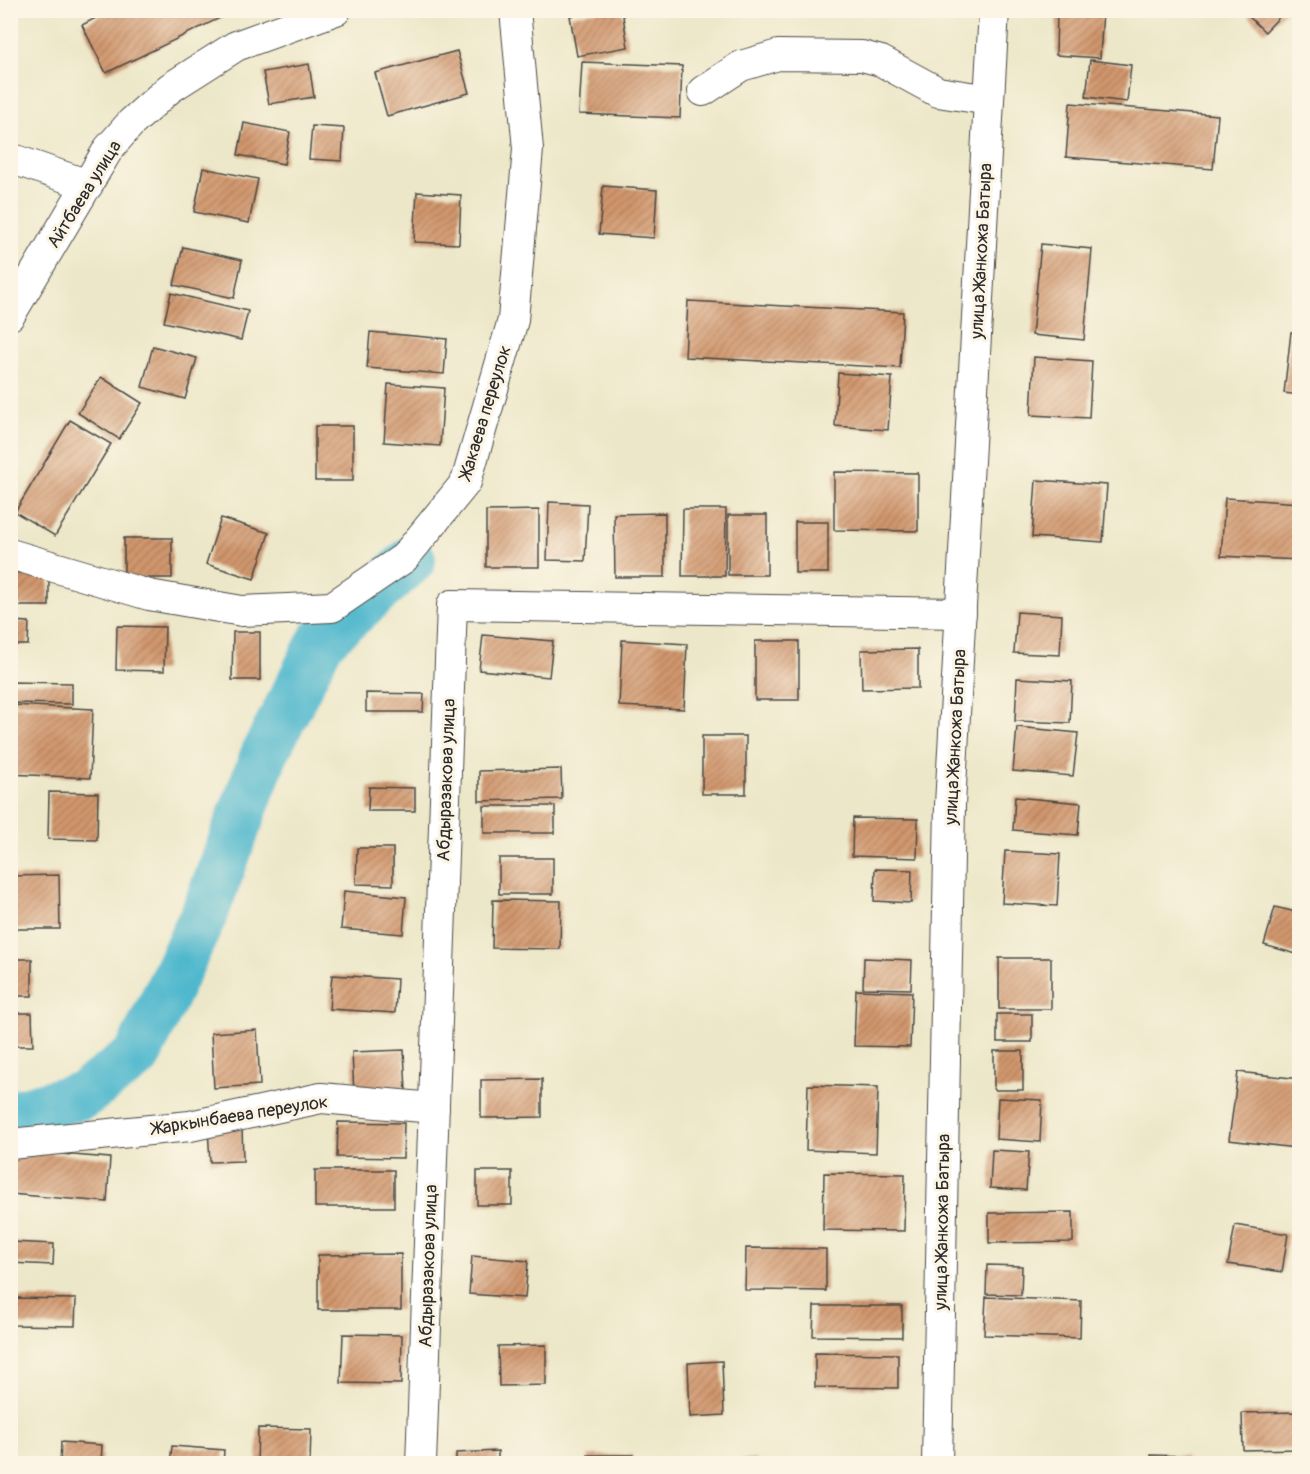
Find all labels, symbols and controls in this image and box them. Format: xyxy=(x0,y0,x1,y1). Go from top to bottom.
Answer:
street label: Айтбаева улица xyxy=(42,136,127,252)
street label: улица Жанкожа Батыра xyxy=(965,162,998,341)
street label: Жакаева переулок xyxy=(453,343,517,485)
street label: улица Жанкожа Батыра xyxy=(939,648,972,827)
street label: Абдыразакова улица xyxy=(432,698,461,862)
street label: Жаркынбаева переулок xyxy=(148,1090,330,1141)
street label: улица Жанкожа Батыра xyxy=(929,1134,956,1311)
street label: Абдыразакова улица xyxy=(414,1184,443,1348)

